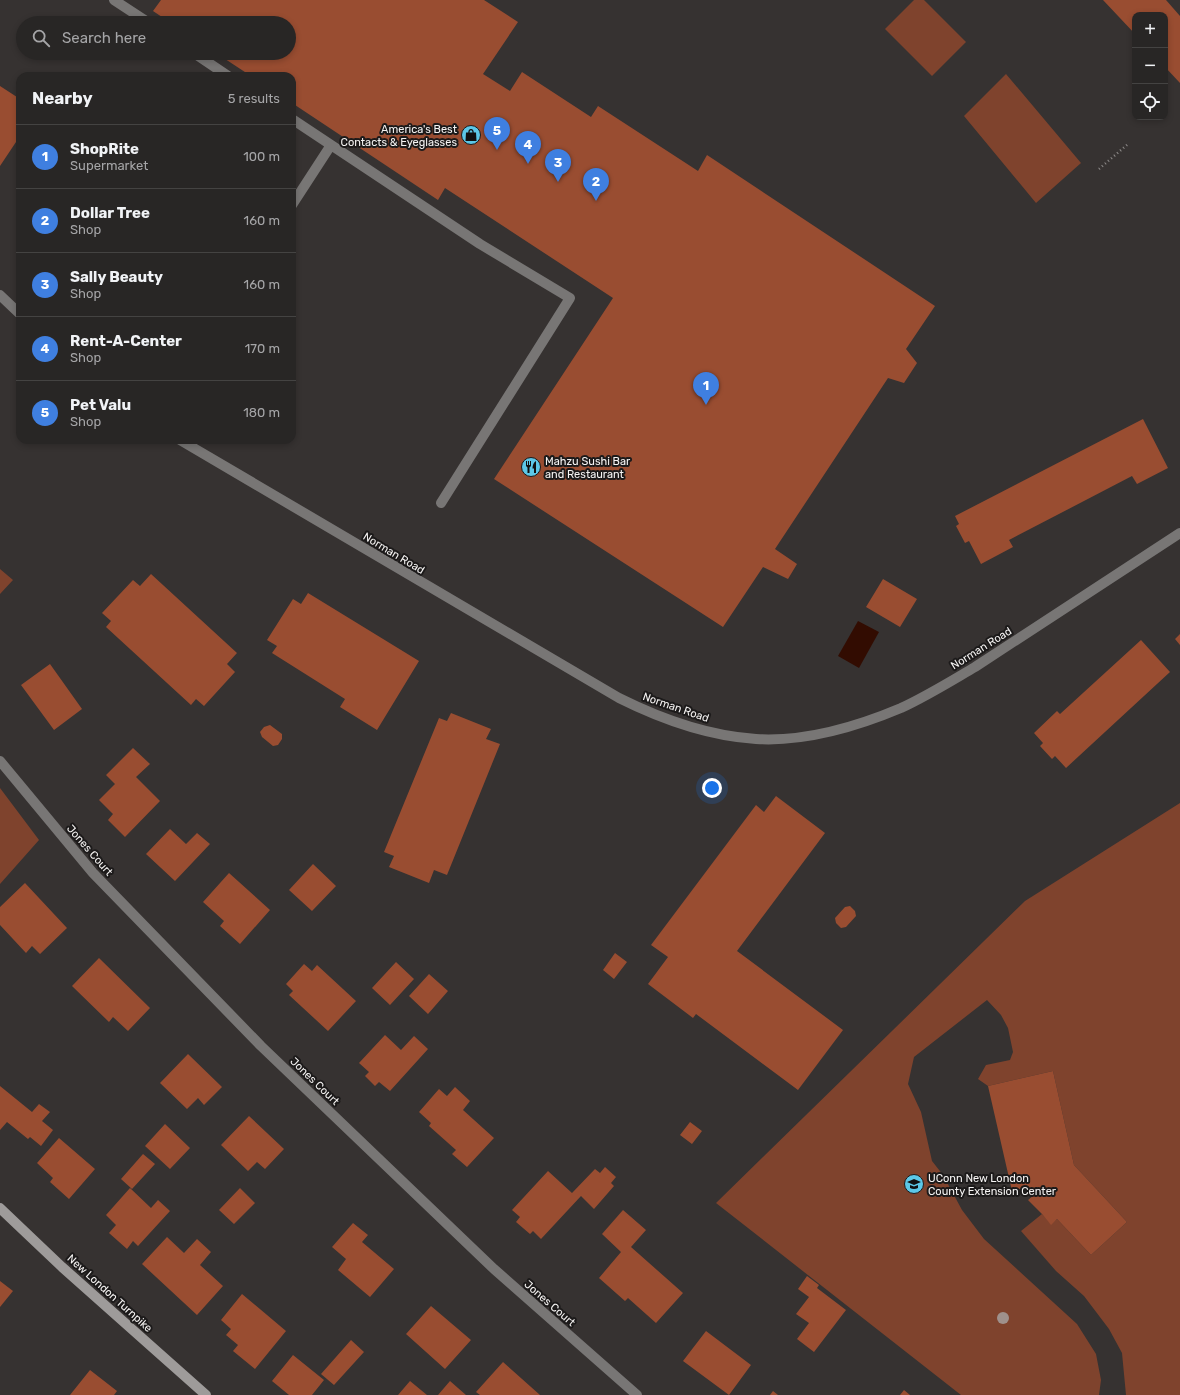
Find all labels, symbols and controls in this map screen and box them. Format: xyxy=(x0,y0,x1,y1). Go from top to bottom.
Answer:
map controls xyxy=(1132,12,1168,120)
button: + xyxy=(1132,12,1168,48)
search box xyxy=(16,16,296,60)
icon: search xyxy=(30,27,52,49)
text: Search here xyxy=(62,29,146,47)
button: − xyxy=(1132,48,1168,84)
button: locate xyxy=(1132,84,1168,120)
text: Nearby xyxy=(32,88,93,108)
text: 5 results xyxy=(228,91,280,106)
pin: 5 xyxy=(484,117,510,150)
place label: America's Best Contacts & Eyeglasses xyxy=(341,123,458,149)
shop icon: America's Best Contacts & Eyeglasses xyxy=(460,124,482,146)
pin: 4 xyxy=(515,131,541,164)
text: ShopRite xyxy=(70,140,139,158)
text: 1 xyxy=(42,149,48,164)
text: 100 m xyxy=(243,149,280,164)
pin: 3 xyxy=(545,149,571,182)
text: Supermarket xyxy=(70,158,148,173)
pin: 2 xyxy=(583,168,609,201)
text: Dollar Tree xyxy=(70,204,150,222)
text: 2 xyxy=(41,213,49,228)
text: 160 m xyxy=(244,213,280,228)
text: Shop xyxy=(70,222,101,237)
text: Sally Beauty xyxy=(70,268,163,286)
text: 3 xyxy=(41,277,49,292)
text: 160 m xyxy=(244,277,280,292)
text: Shop xyxy=(70,286,101,301)
text: Rent-A-Center xyxy=(70,332,182,350)
text: 4 xyxy=(41,341,49,356)
text: 170 m xyxy=(245,341,280,356)
text: Shop xyxy=(70,350,101,365)
pin: 1 xyxy=(693,372,719,405)
text: Pet Valu xyxy=(70,396,131,414)
text: 5 xyxy=(41,405,49,420)
text: 180 m xyxy=(243,405,280,420)
text: Shop xyxy=(70,414,101,429)
place label: Mahzu Sushi Bar and Restaurant xyxy=(545,455,631,481)
restaurant icon: Mahzu Sushi Bar and Restaurant xyxy=(520,456,542,478)
street label: Norman Road xyxy=(361,530,427,577)
street label: Norman Road xyxy=(948,625,1014,672)
street label: Norman Road xyxy=(641,690,711,725)
your location xyxy=(702,778,722,798)
street label: Jones Court xyxy=(64,822,116,879)
street label: Jones Court xyxy=(287,1055,342,1108)
place label: UConn New London County Extension Center xyxy=(928,1172,1057,1198)
school or university icon: UConn New London County Extension Center xyxy=(903,1173,925,1195)
street label: New London Turnpike xyxy=(65,1252,155,1335)
street label: Jones Court xyxy=(522,1278,578,1329)

